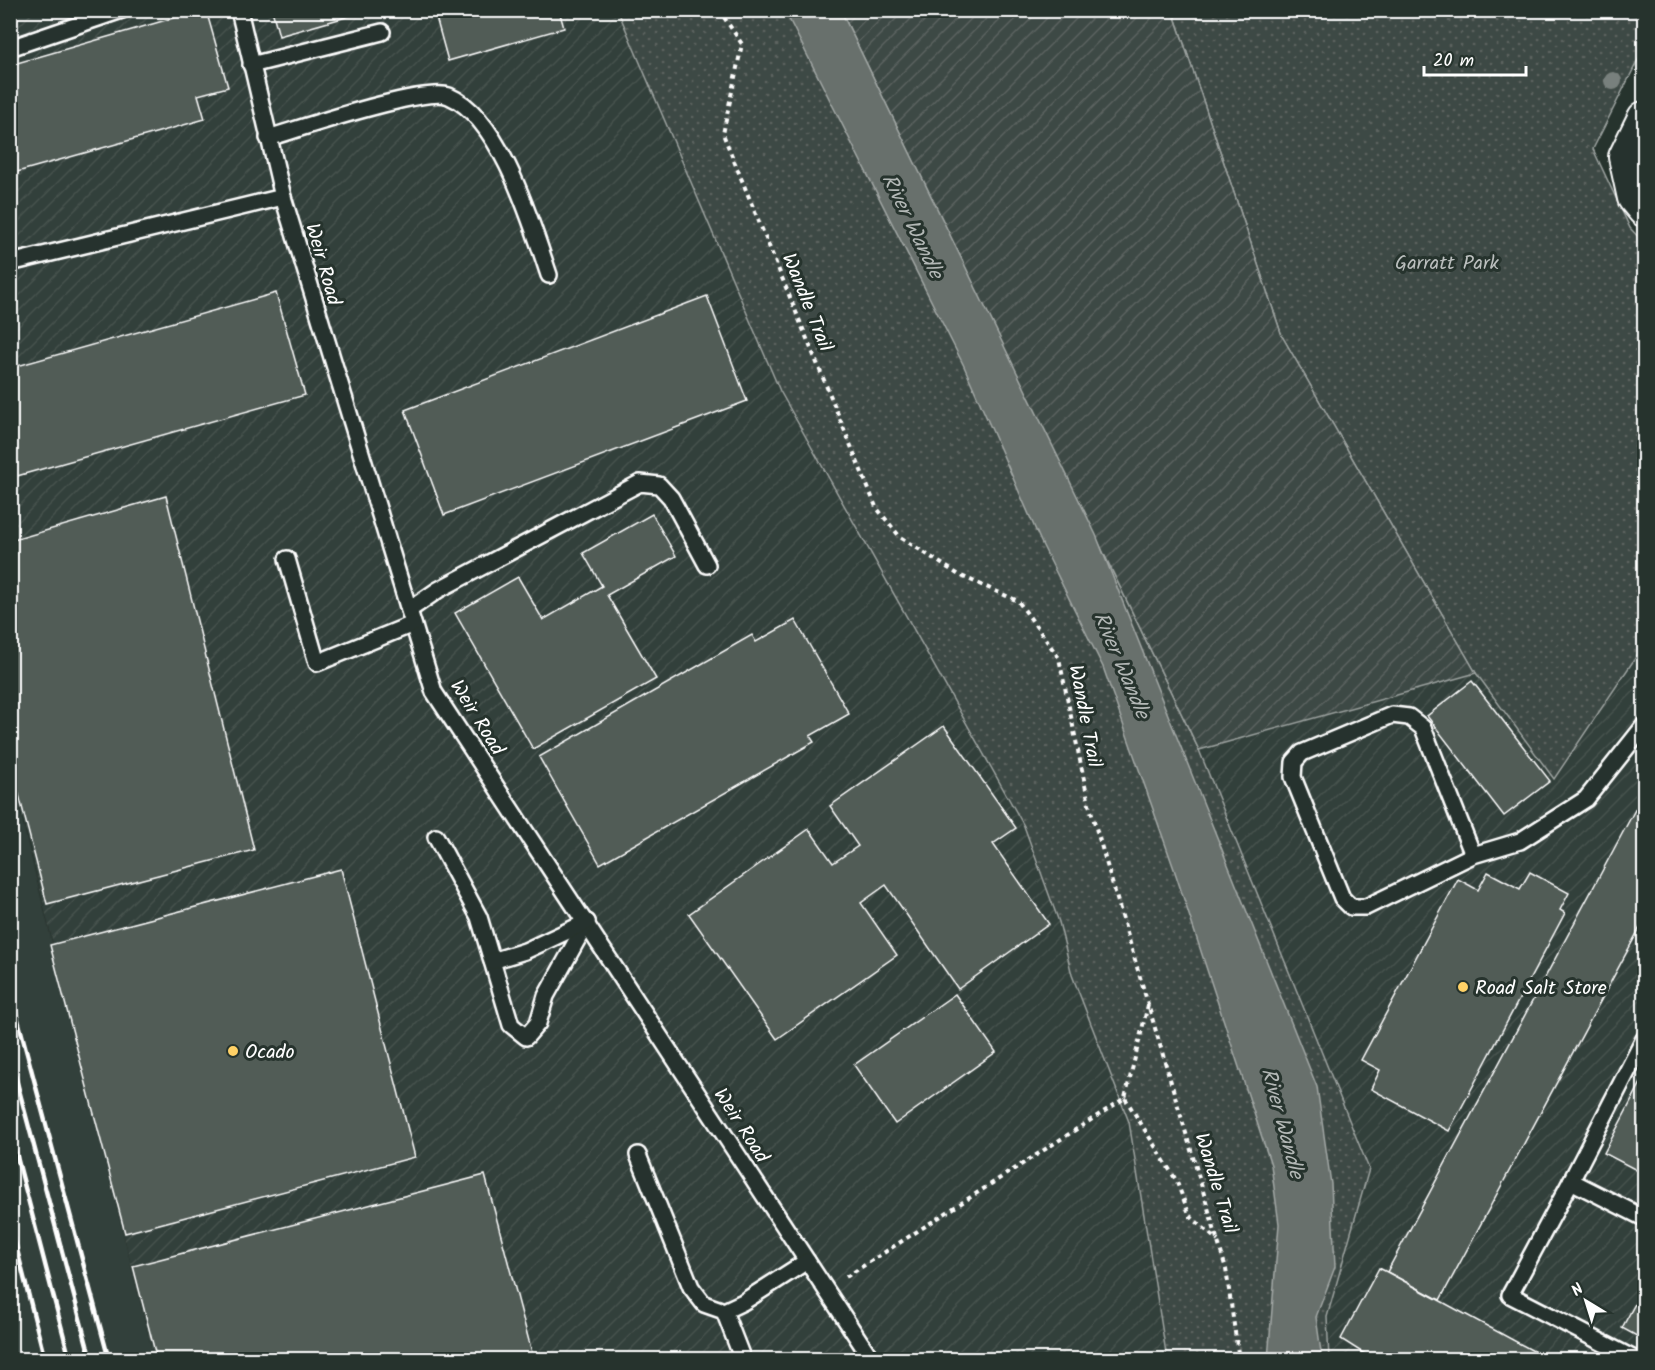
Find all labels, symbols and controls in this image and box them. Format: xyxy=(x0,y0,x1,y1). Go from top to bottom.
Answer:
scale bar xyxy=(1424,39,1526,77)
text: 20 m xyxy=(1433,47,1474,76)
water label: River Wandle xyxy=(872,168,952,287)
street label: Weir Road xyxy=(295,220,349,310)
park label: Garratt Park xyxy=(1395,248,1500,280)
street label: Wandle Trail xyxy=(772,249,840,357)
water label: River Wandle xyxy=(1083,607,1159,727)
street label: Wandle Trail xyxy=(1058,662,1110,771)
street label: Weir Road xyxy=(440,674,513,763)
place label: Road Salt Store xyxy=(1475,973,1607,1005)
marker: Road Salt Store xyxy=(1456,980,1470,994)
place label: Ocado xyxy=(245,1037,295,1069)
marker: Ocado xyxy=(226,1044,240,1058)
water label: River Wandle xyxy=(1251,1064,1313,1185)
street label: Weir Road xyxy=(704,1082,777,1171)
street label: Wandle Trail xyxy=(1185,1129,1246,1238)
north arrow xyxy=(1556,1271,1616,1331)
text: N xyxy=(1566,1277,1589,1303)

